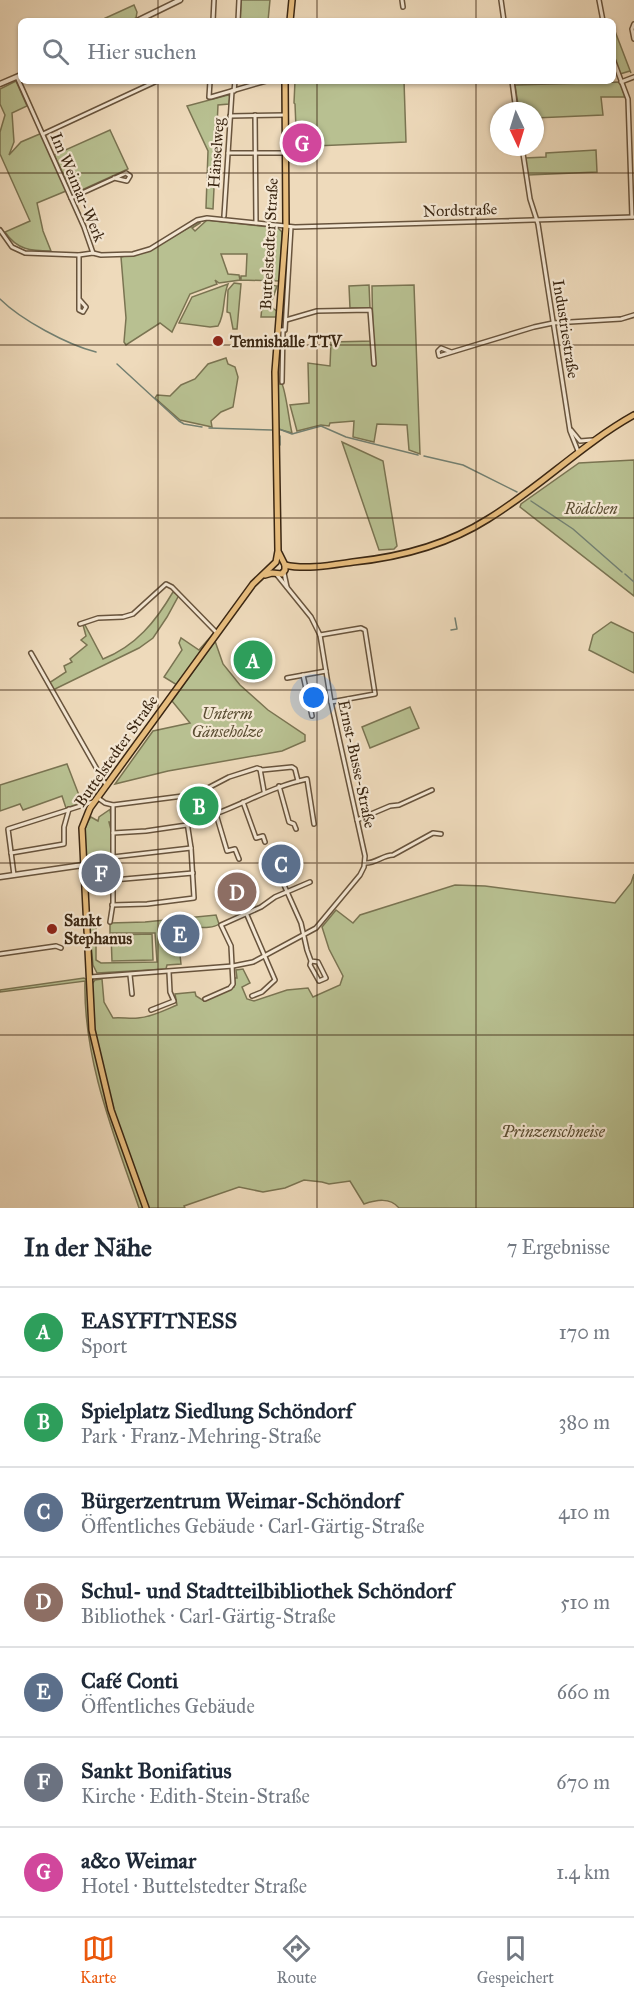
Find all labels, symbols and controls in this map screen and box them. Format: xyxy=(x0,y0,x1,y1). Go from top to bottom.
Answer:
search box xyxy=(18,18,616,84)
icon: search xyxy=(39,35,72,68)
text: Hier suchen xyxy=(87,38,196,65)
north arrow xyxy=(490,102,544,156)
street label: Hänselweg xyxy=(204,117,229,189)
pin: G xyxy=(282,120,322,166)
street label: Im Weimar-Werk xyxy=(46,130,110,245)
street label: Buttelstedter Straße xyxy=(256,177,282,310)
street label: Nordstraße xyxy=(422,199,498,221)
street label: Industriestraße xyxy=(549,278,583,380)
place label: Tennishalle TTV xyxy=(229,332,343,351)
marker: Tennishalle TTV xyxy=(211,334,225,348)
park label: Rödchen xyxy=(563,499,618,518)
pin: A xyxy=(234,638,272,682)
your location xyxy=(299,683,328,712)
street label: Buttelstedter Straße xyxy=(70,691,162,810)
street label: Ernst-Busse-Straße xyxy=(334,698,380,830)
park label: Unterm Gänseholze xyxy=(192,704,264,741)
pin: B xyxy=(180,784,218,828)
pin: C xyxy=(262,842,300,886)
pin: F xyxy=(82,850,120,896)
pin: D xyxy=(218,870,256,914)
place label: Sankt Stephanus xyxy=(64,911,132,949)
pin: E xyxy=(160,912,200,956)
marker: Sankt Stephanus xyxy=(45,922,59,936)
park label: Prinzenschneise xyxy=(501,1122,606,1141)
text: In der Nähe xyxy=(24,1231,152,1263)
text: 7 Ergebnisse xyxy=(507,1235,610,1259)
text: EASYFITNESS xyxy=(81,1307,237,1334)
text: A xyxy=(37,1320,50,1344)
text: 170 m xyxy=(559,1320,610,1344)
text: Sport xyxy=(81,1334,127,1358)
text: Spielplatz Siedlung Schöndorf xyxy=(81,1397,353,1424)
text: B xyxy=(37,1410,50,1434)
text: 380 m xyxy=(559,1410,610,1434)
text: Park · Franz-Mehring-Straße xyxy=(81,1424,321,1448)
text: Bürgerzentrum Weimar-Schöndorf xyxy=(81,1487,401,1514)
text: C xyxy=(37,1500,50,1524)
text: 410 m xyxy=(558,1500,610,1524)
text: Öffentliches Gebäude · Carl-Gärtig-Straße xyxy=(81,1514,425,1538)
text: Schul- und Stadtteilbibliothek Schöndorf xyxy=(81,1577,453,1604)
text: D xyxy=(36,1590,51,1614)
text: 510 m xyxy=(560,1590,610,1614)
text: Bibliothek · Carl-Gärtig-Straße xyxy=(81,1604,336,1628)
text: Café Conti xyxy=(81,1667,178,1694)
text: E xyxy=(36,1680,51,1704)
text: 660 m xyxy=(557,1680,610,1704)
text: Öffentliches Gebäude xyxy=(81,1694,255,1718)
text: Sankt Bonifatius xyxy=(81,1757,231,1784)
text: F xyxy=(37,1770,50,1794)
text: 670 m xyxy=(556,1770,610,1794)
text: Kirche · Edith-Stein-Straße xyxy=(81,1784,310,1808)
text: a&o Weimar xyxy=(81,1847,196,1874)
text: G xyxy=(36,1860,51,1884)
text: 1.4 km xyxy=(556,1860,610,1884)
text: Hotel · Buttelstedter Straße xyxy=(81,1874,307,1898)
tab: Karte xyxy=(80,1932,116,1987)
tab: Route xyxy=(277,1932,317,1987)
tab: Gespeichert xyxy=(477,1932,554,1987)

